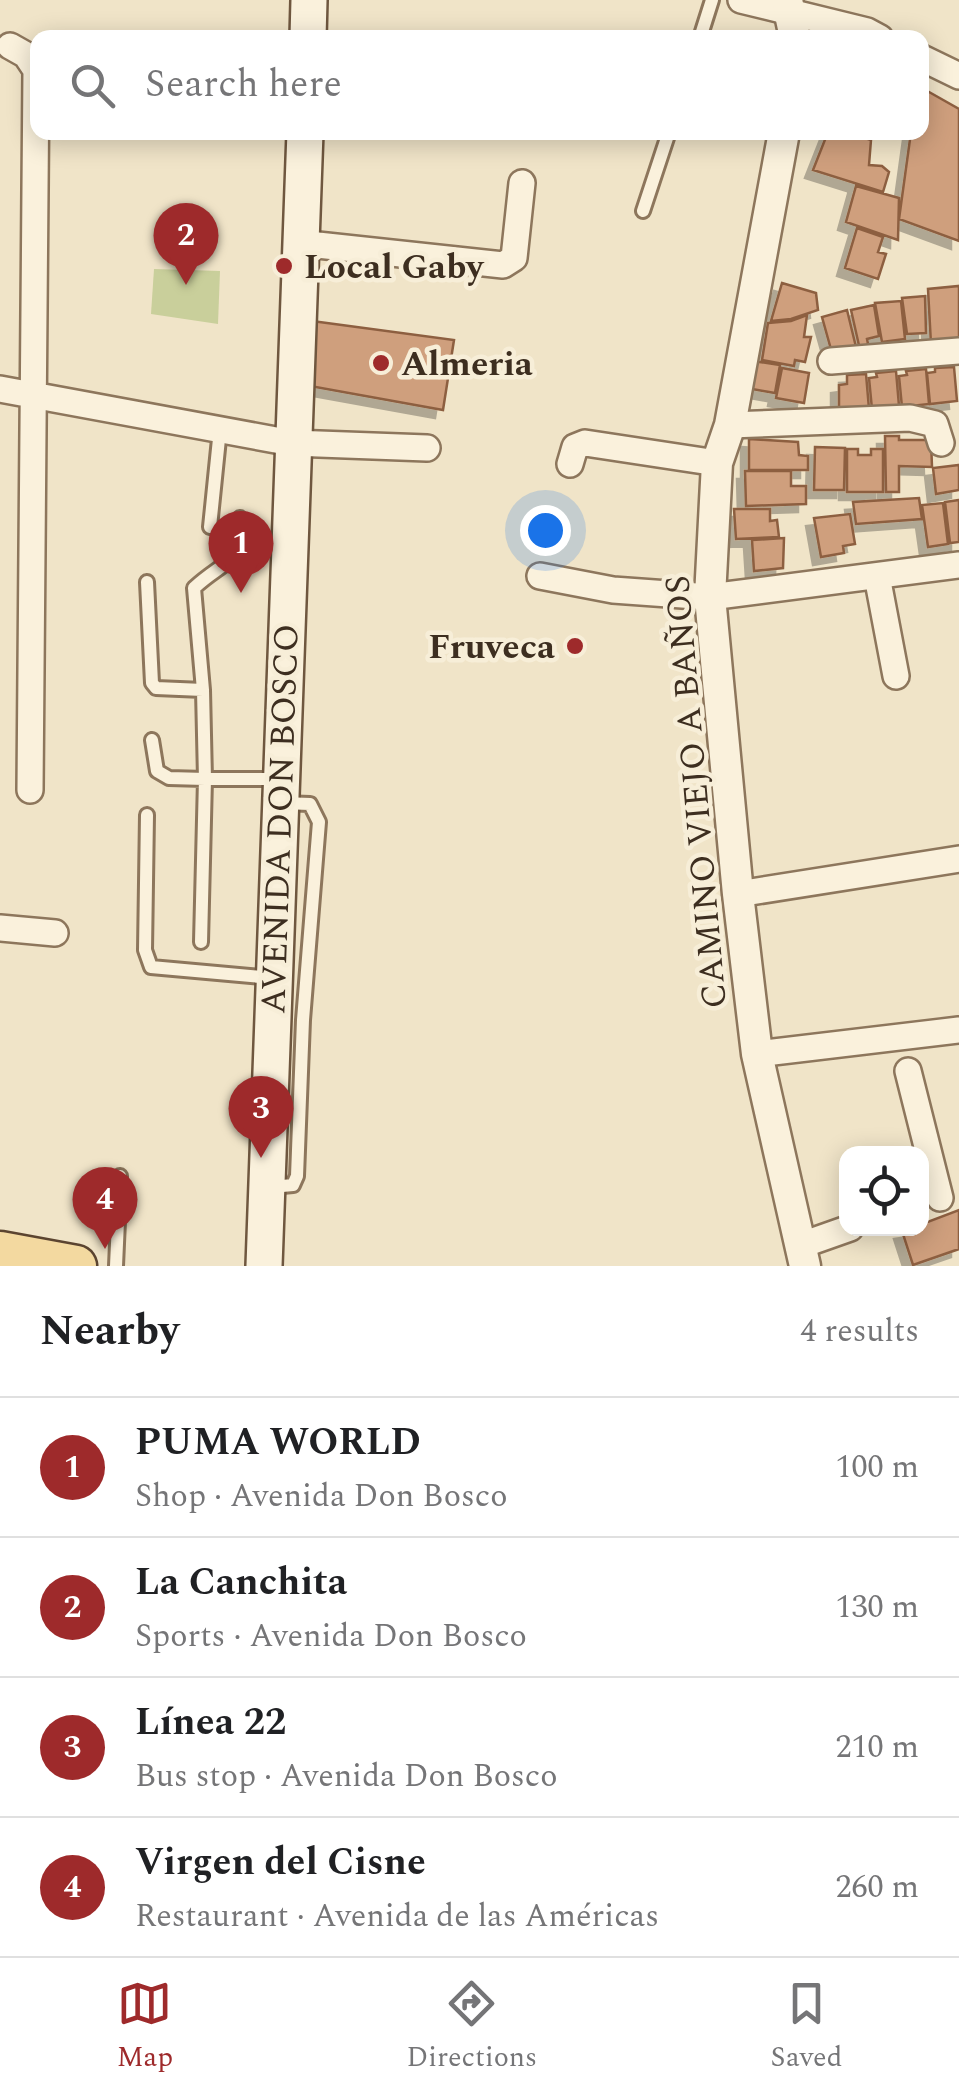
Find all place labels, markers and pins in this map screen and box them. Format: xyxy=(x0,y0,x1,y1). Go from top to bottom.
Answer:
pin: 2 xyxy=(154,202,218,285)
place label: Local Gaby xyxy=(304,241,485,294)
marker: Local Gaby xyxy=(273,255,295,277)
place label: Almeria xyxy=(401,338,533,391)
marker: Almeria xyxy=(370,352,392,374)
pin: 1 xyxy=(208,510,274,593)
place label: Fruveca xyxy=(428,621,555,674)
marker: Fruveca xyxy=(564,635,586,657)
pin: 3 xyxy=(228,1076,294,1158)
pin: 4 xyxy=(72,1166,138,1249)

